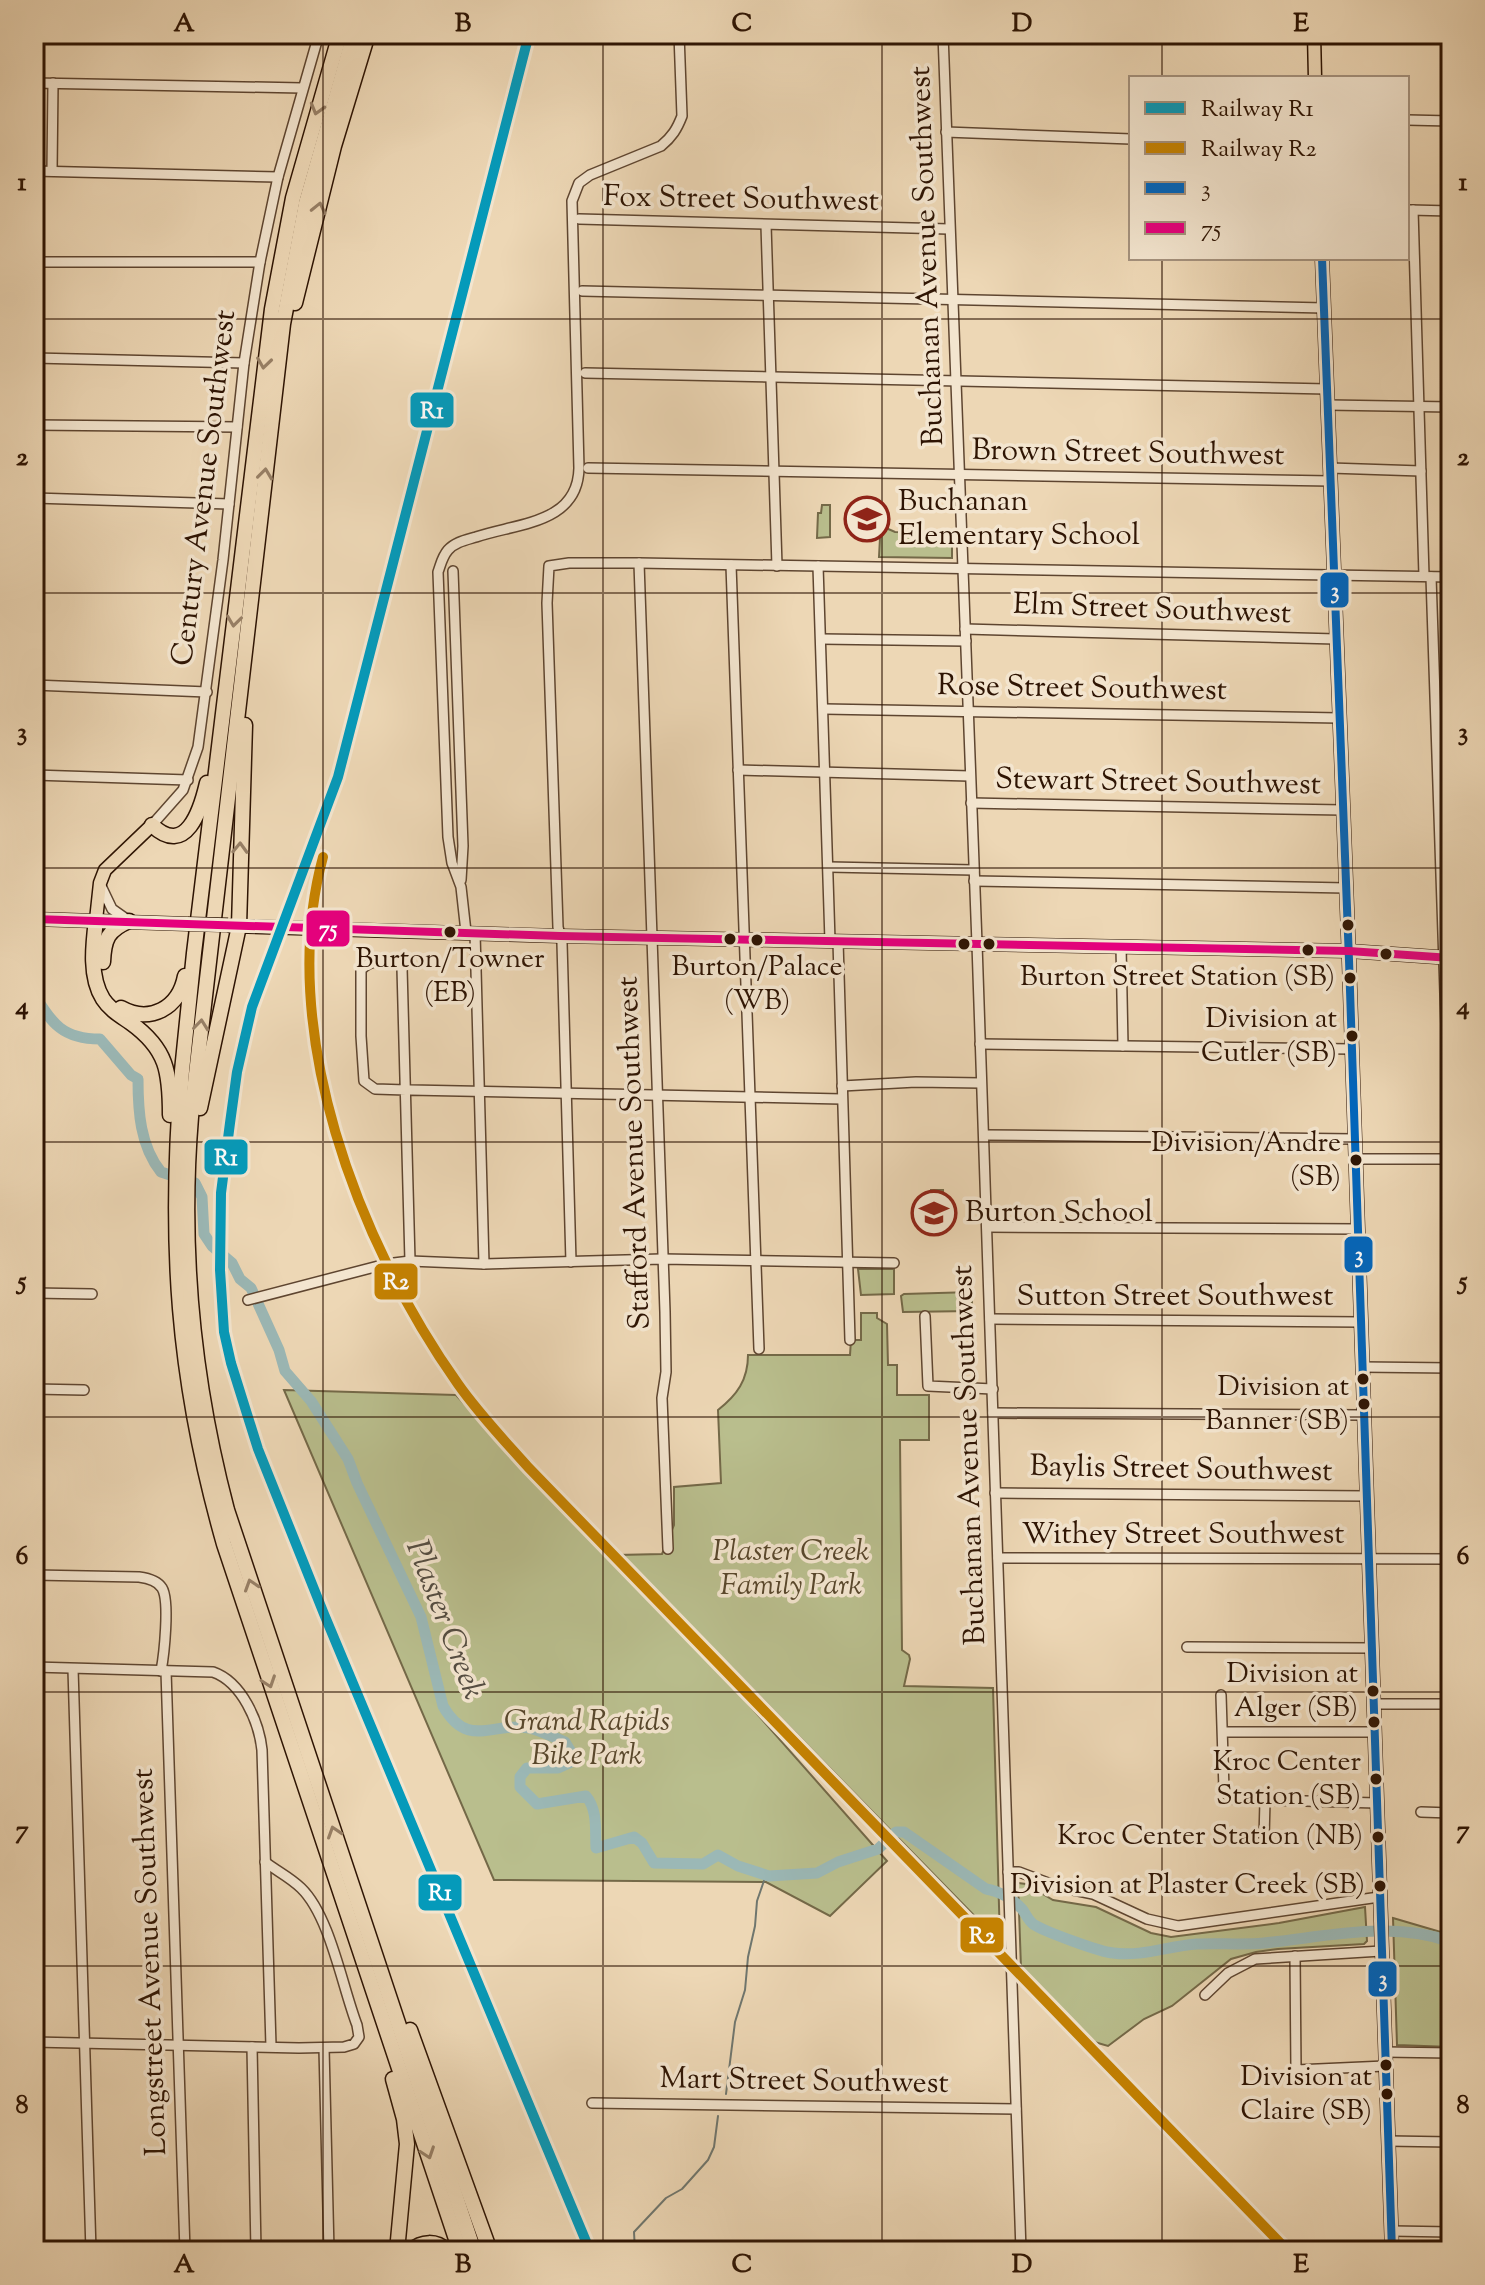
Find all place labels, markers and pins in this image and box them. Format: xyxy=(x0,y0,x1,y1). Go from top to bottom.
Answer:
place label: Buchanan Elementary School xyxy=(898,481,1140,558)
school or university icon: Buchanan Elementary School xyxy=(843,495,891,543)
unlabelled marker xyxy=(1340,917,1356,933)
marker: Burton/Towner (EB) xyxy=(442,924,458,940)
unlabelled marker xyxy=(722,931,738,947)
marker: Burton/Palace (WB) xyxy=(749,932,765,948)
unlabelled marker xyxy=(956,936,972,952)
unlabelled marker xyxy=(981,936,997,952)
place label: Burton/Towner (EB) xyxy=(355,940,545,1014)
unlabelled marker xyxy=(1300,942,1316,958)
unlabelled marker xyxy=(1378,946,1394,962)
place label: Burton/Palace (WB) xyxy=(672,948,842,1022)
place label: Burton Street Station (SB) xyxy=(1020,958,1335,998)
marker: Burton Street Station (SB) xyxy=(1342,970,1358,986)
place label: Division at Cutler (SB) xyxy=(1201,1000,1337,1074)
marker: Division at Cutler (SB) xyxy=(1344,1028,1360,1044)
place label: Division/Andre (SB) xyxy=(1151,1124,1341,1198)
marker: Division/Andre (SB) xyxy=(1348,1152,1364,1168)
school or university icon: Burton School xyxy=(910,1189,958,1237)
place label: Burton School xyxy=(965,1192,1153,1235)
place label: Division at Banner (SB) xyxy=(1205,1368,1349,1442)
unlabelled marker xyxy=(1355,1371,1371,1387)
marker: Division at Banner (SB) xyxy=(1356,1396,1372,1412)
place label: Division at Alger (SB) xyxy=(1227,1655,1358,1729)
marker: Division at Alger (SB) xyxy=(1365,1683,1381,1699)
unlabelled marker xyxy=(1366,1714,1382,1730)
place label: Kroc Center Station (SB) xyxy=(1213,1743,1361,1817)
marker: Kroc Center Station (SB) xyxy=(1368,1771,1384,1787)
place label: Kroc Center Station (NB) xyxy=(1057,1817,1363,1857)
marker: Kroc Center Station (NB) xyxy=(1370,1829,1386,1845)
place label: Division at Plaster Creek (SB) xyxy=(1010,1866,1365,1906)
marker: Division at Plaster Creek (SB) xyxy=(1372,1878,1388,1894)
unlabelled marker xyxy=(1378,2057,1394,2073)
place label: Division at Claire (SB) xyxy=(1240,2058,1372,2132)
marker: Division at Claire (SB) xyxy=(1379,2086,1395,2102)

